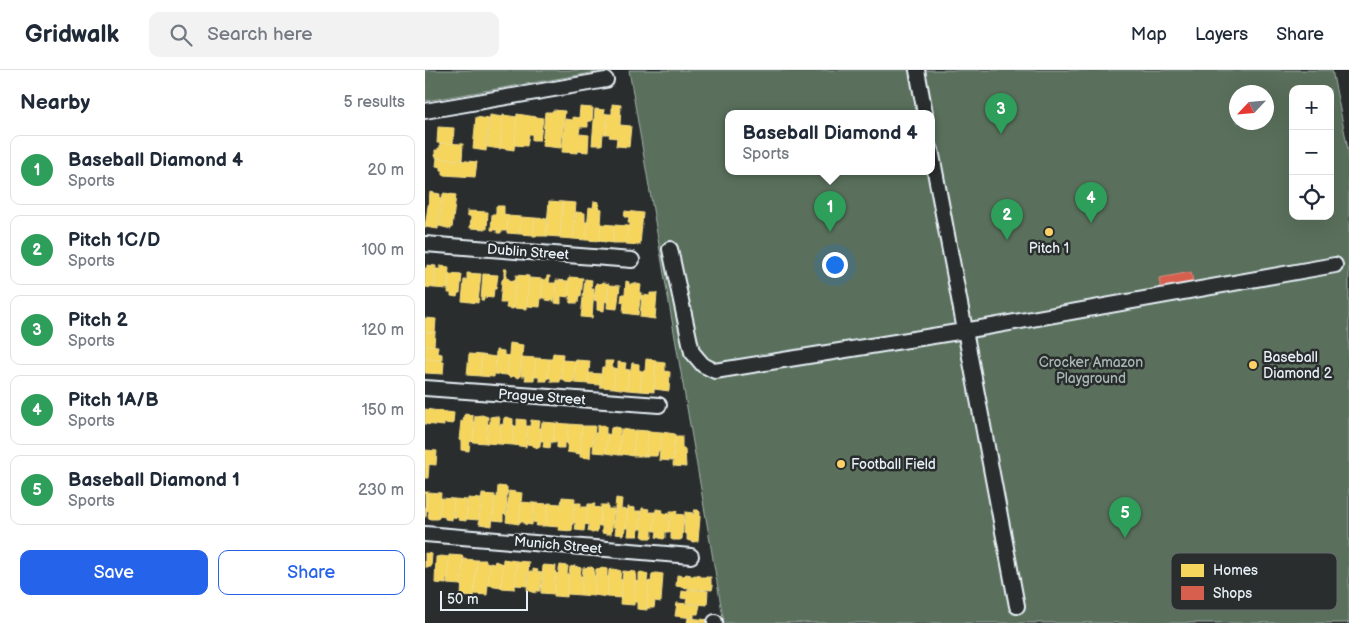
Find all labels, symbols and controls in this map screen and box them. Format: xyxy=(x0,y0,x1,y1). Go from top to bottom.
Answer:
search box xyxy=(149,12,499,57)
text: Gridwalk xyxy=(25,20,119,49)
icon: search xyxy=(167,21,195,49)
text: Search here xyxy=(207,23,312,46)
text: Map xyxy=(1131,24,1167,45)
text: Layers xyxy=(1195,24,1248,45)
text: Share xyxy=(1276,24,1324,45)
north arrow xyxy=(1229,85,1274,130)
map controls xyxy=(1289,85,1334,220)
button: + xyxy=(1289,85,1334,130)
text: Nearby xyxy=(20,90,90,115)
text: 5 results xyxy=(343,93,405,112)
pin: 3 xyxy=(985,93,1017,134)
popup xyxy=(725,110,935,175)
text: Baseball Diamond 4 xyxy=(742,122,918,145)
button: − xyxy=(1289,130,1334,175)
text: Sports xyxy=(742,145,789,164)
text: Baseball Diamond 4 xyxy=(68,149,243,172)
text: 1 xyxy=(34,161,40,180)
text: 20 m xyxy=(368,161,404,180)
text: Sports xyxy=(68,172,115,191)
button: locate xyxy=(1289,175,1334,220)
pin: 4 xyxy=(1075,182,1107,223)
pin: 1 xyxy=(814,191,846,232)
pin: 2 xyxy=(991,199,1023,240)
marker: Pitch 1 xyxy=(1043,226,1055,238)
text: Pitch 1C/D xyxy=(68,229,160,252)
place label: Pitch 1 xyxy=(1029,240,1069,257)
text: 2 xyxy=(32,241,42,260)
text: 100 m xyxy=(361,241,404,260)
street label: Dublin Street xyxy=(486,241,570,263)
text: Sports xyxy=(68,252,115,271)
your location xyxy=(822,252,848,278)
text: Pitch 2 xyxy=(68,309,128,332)
text: 3 xyxy=(32,321,42,340)
text: 120 m xyxy=(361,321,404,340)
text: Sports xyxy=(68,332,115,351)
place label: Baseball Diamond 2 xyxy=(1263,349,1333,382)
park label: Crocker Amazon Playground xyxy=(1039,354,1143,387)
marker: Baseball Diamond 2 xyxy=(1247,359,1259,371)
street label: Prague Street xyxy=(498,385,587,409)
text: Pitch 1A/B xyxy=(68,389,159,412)
text: 4 xyxy=(32,401,42,420)
text: 150 m xyxy=(362,401,404,420)
text: Sports xyxy=(68,412,115,431)
place label: Football Field xyxy=(851,456,936,473)
marker: Football Field xyxy=(835,458,847,470)
text: Baseball Diamond 1 xyxy=(68,469,240,492)
text: 5 xyxy=(32,481,42,500)
text: 230 m xyxy=(358,481,404,500)
text: Sports xyxy=(68,492,115,511)
pin: 5 xyxy=(1109,497,1141,538)
street label: Munich Street xyxy=(513,533,603,557)
button: Save xyxy=(20,550,208,595)
button: Share xyxy=(218,550,405,595)
legend xyxy=(1171,553,1337,610)
text: Homes xyxy=(1213,562,1258,579)
text: Shops xyxy=(1213,585,1252,602)
scale bar xyxy=(440,588,527,611)
text: 50 m xyxy=(447,591,479,608)

